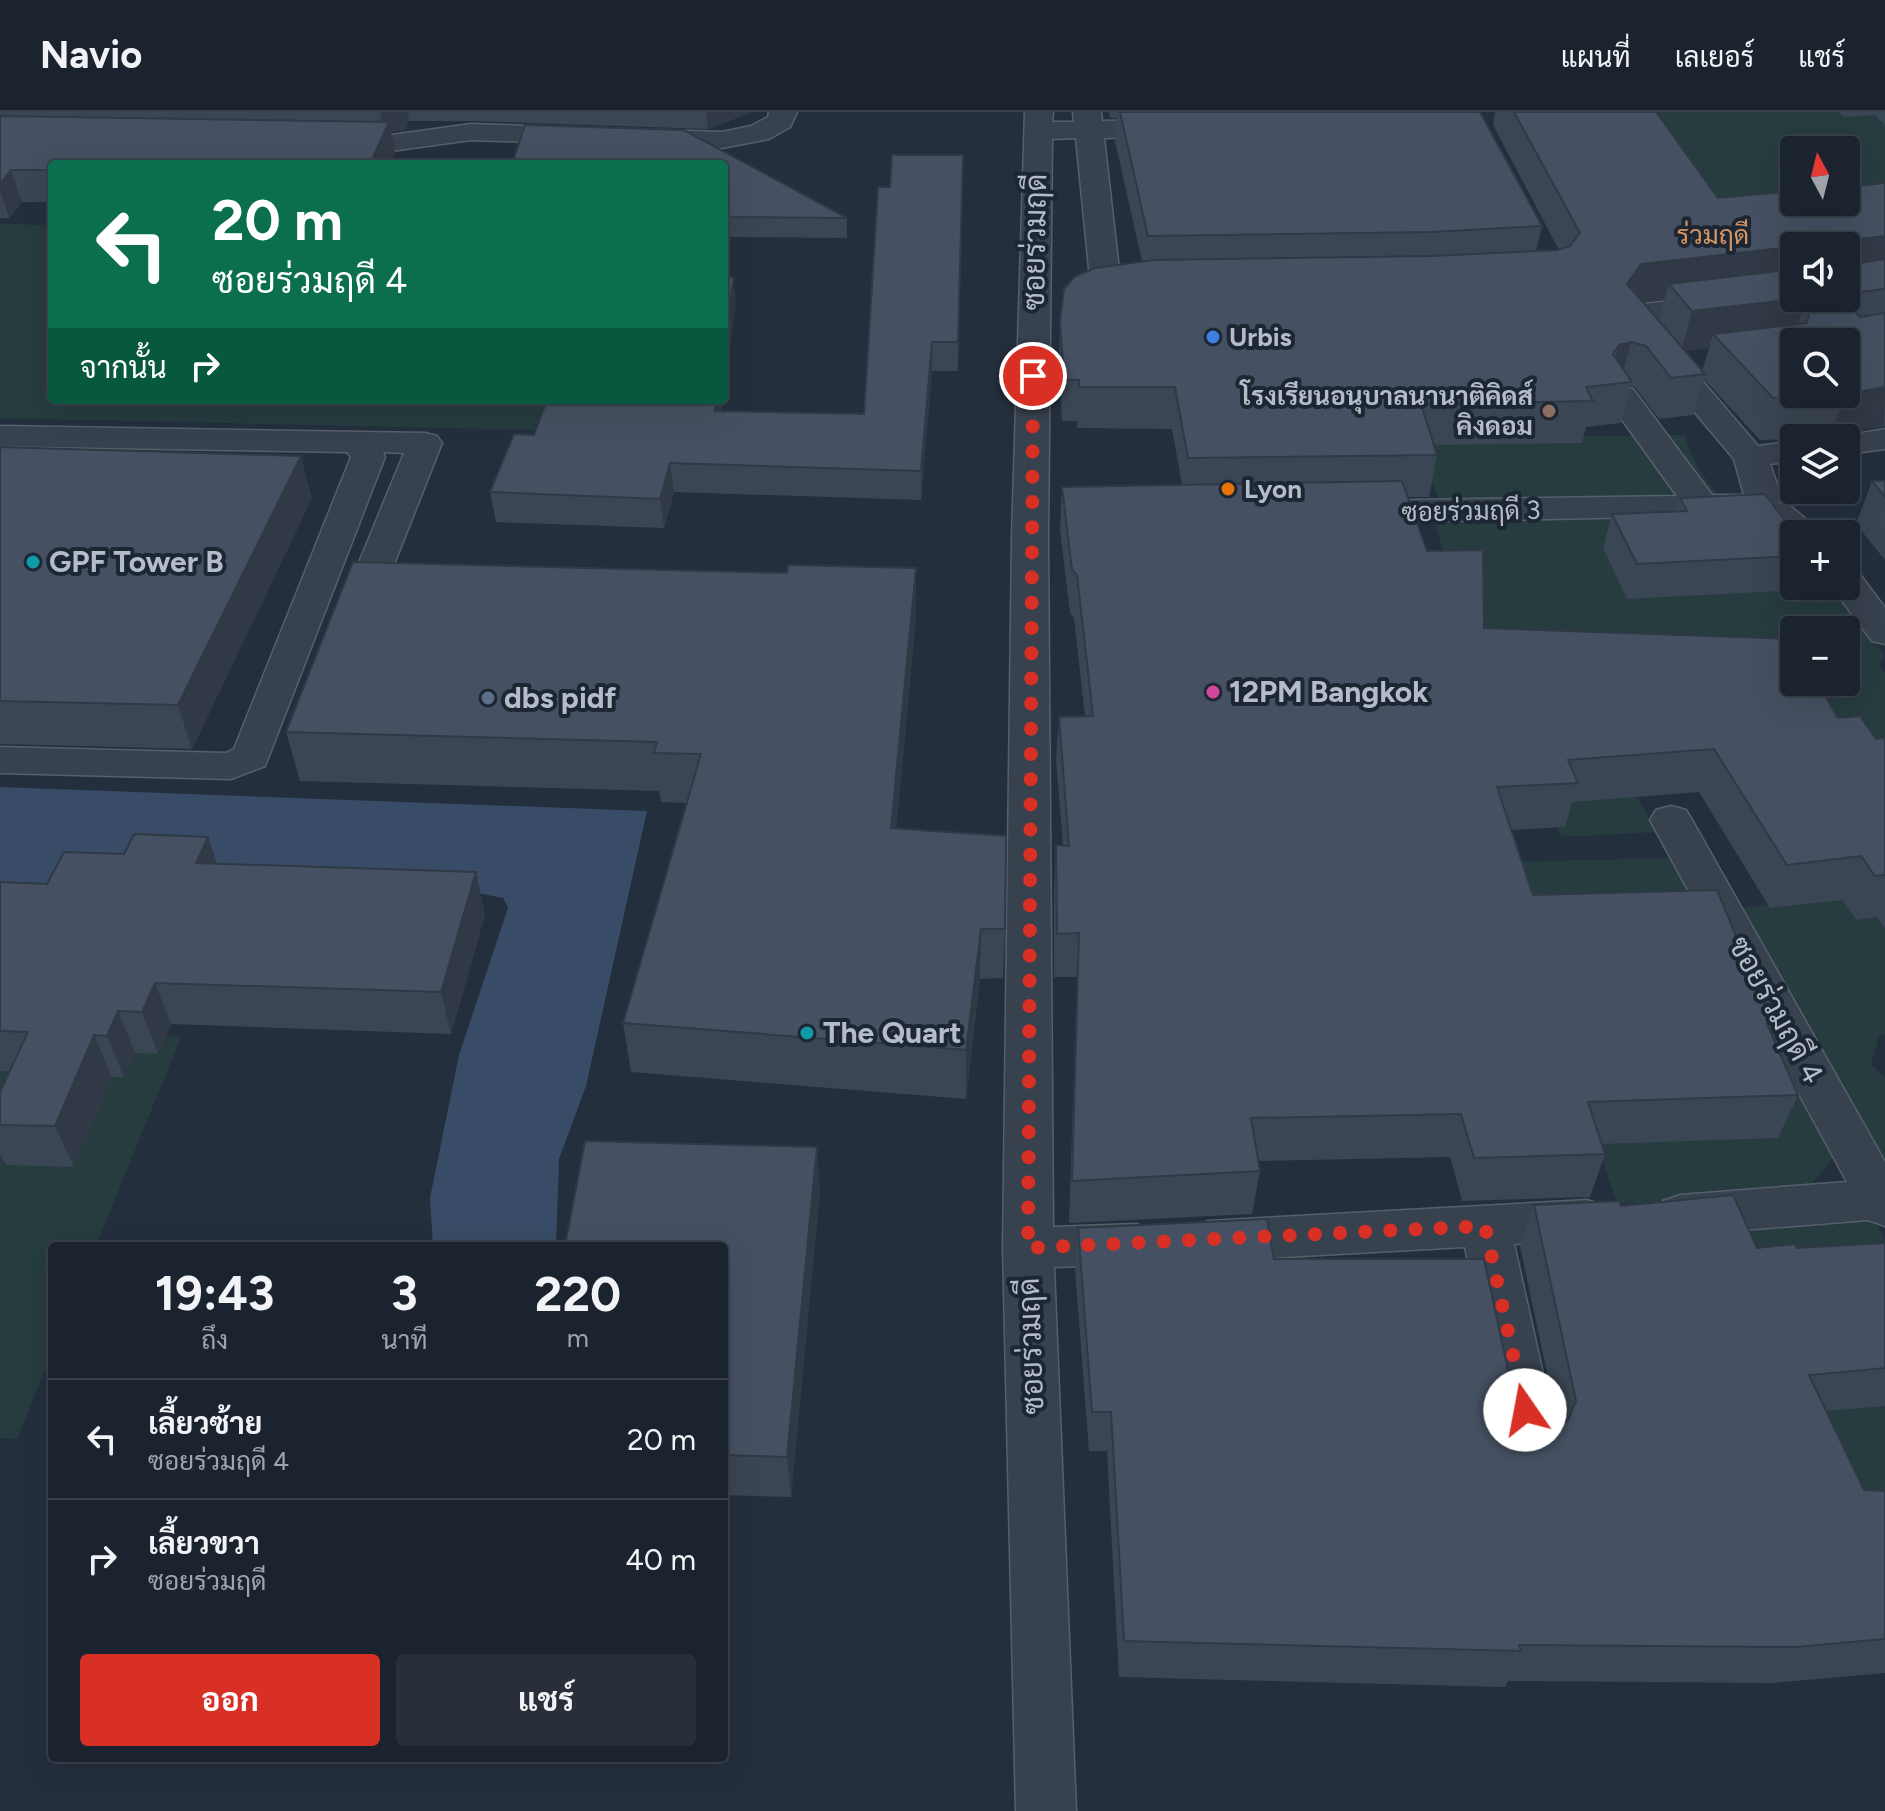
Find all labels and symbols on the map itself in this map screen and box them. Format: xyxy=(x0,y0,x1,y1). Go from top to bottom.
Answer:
north arrow xyxy=(1780,136,1860,216)
street label: ซอยร่วมฤดี xyxy=(1015,173,1054,311)
district label: ร่วมฤดี xyxy=(1677,219,1749,251)
place label: Urbis xyxy=(1229,321,1292,353)
marker: Urbis xyxy=(1204,328,1222,346)
pin xyxy=(999,342,1067,410)
place label: โรงเรียนอนุบาลนานาติคิดส์ คิงดอม xyxy=(1239,379,1534,442)
marker: โรงเรียนอนุบาลนานาติคิดส์ คิงดอม xyxy=(1540,402,1558,420)
place label: Lyon xyxy=(1244,473,1302,505)
marker: Lyon xyxy=(1219,480,1237,498)
street label: ซอยร่วมฤดี 3 xyxy=(1401,494,1541,528)
place label: GPF Tower B xyxy=(49,543,224,580)
marker: GPF Tower B xyxy=(24,553,42,571)
place label: 12PM Bangkok xyxy=(1229,673,1428,710)
place label: dbs pidf xyxy=(504,679,617,716)
marker: 12PM Bangkok xyxy=(1204,683,1222,701)
marker: dbs pidf xyxy=(479,689,497,707)
street label: ซอยร่วมฤดี 4 xyxy=(1721,930,1832,1090)
place label: The Quart xyxy=(823,1014,962,1051)
marker: The Quart xyxy=(798,1024,816,1042)
street label: ซอยร่วมฤดี xyxy=(1010,1277,1051,1415)
position arrow xyxy=(1483,1368,1567,1452)

